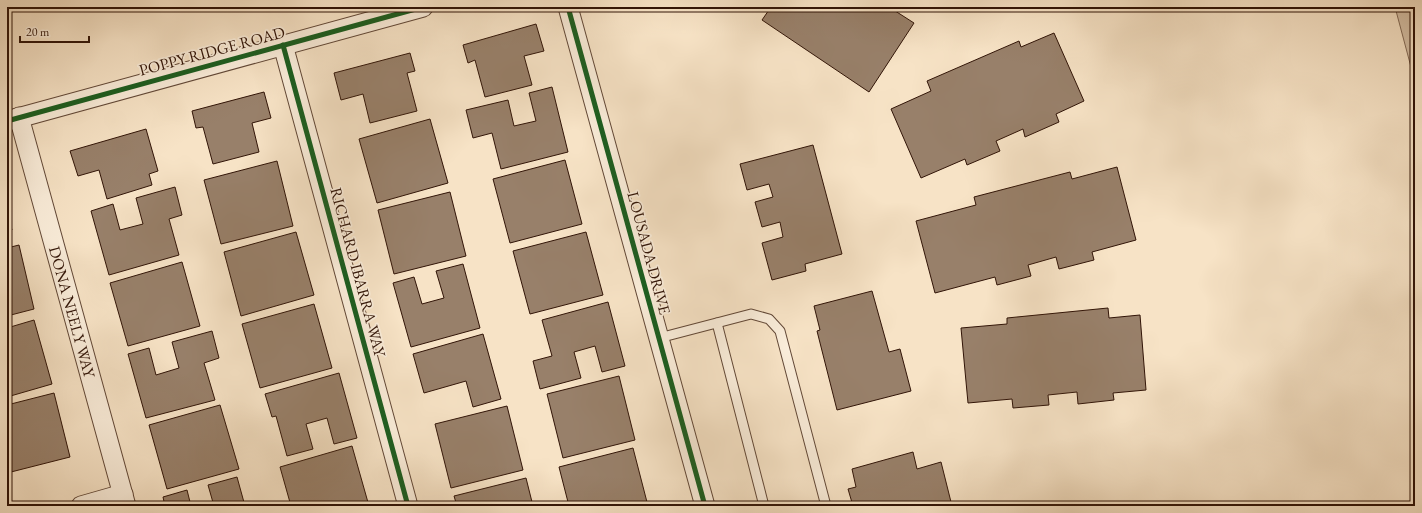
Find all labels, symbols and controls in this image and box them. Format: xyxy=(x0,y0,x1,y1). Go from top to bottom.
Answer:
scale bar xyxy=(20,18,89,44)
street label: POPPY RIDGE ROAD xyxy=(137,21,287,81)
text: 20 m xyxy=(26,24,50,40)
street label: RICHARD IBARRA WAY xyxy=(325,185,391,360)
street label: LOUSADA DRIVE xyxy=(622,189,676,317)
street label: DONA NEELY WAY xyxy=(44,244,101,381)

